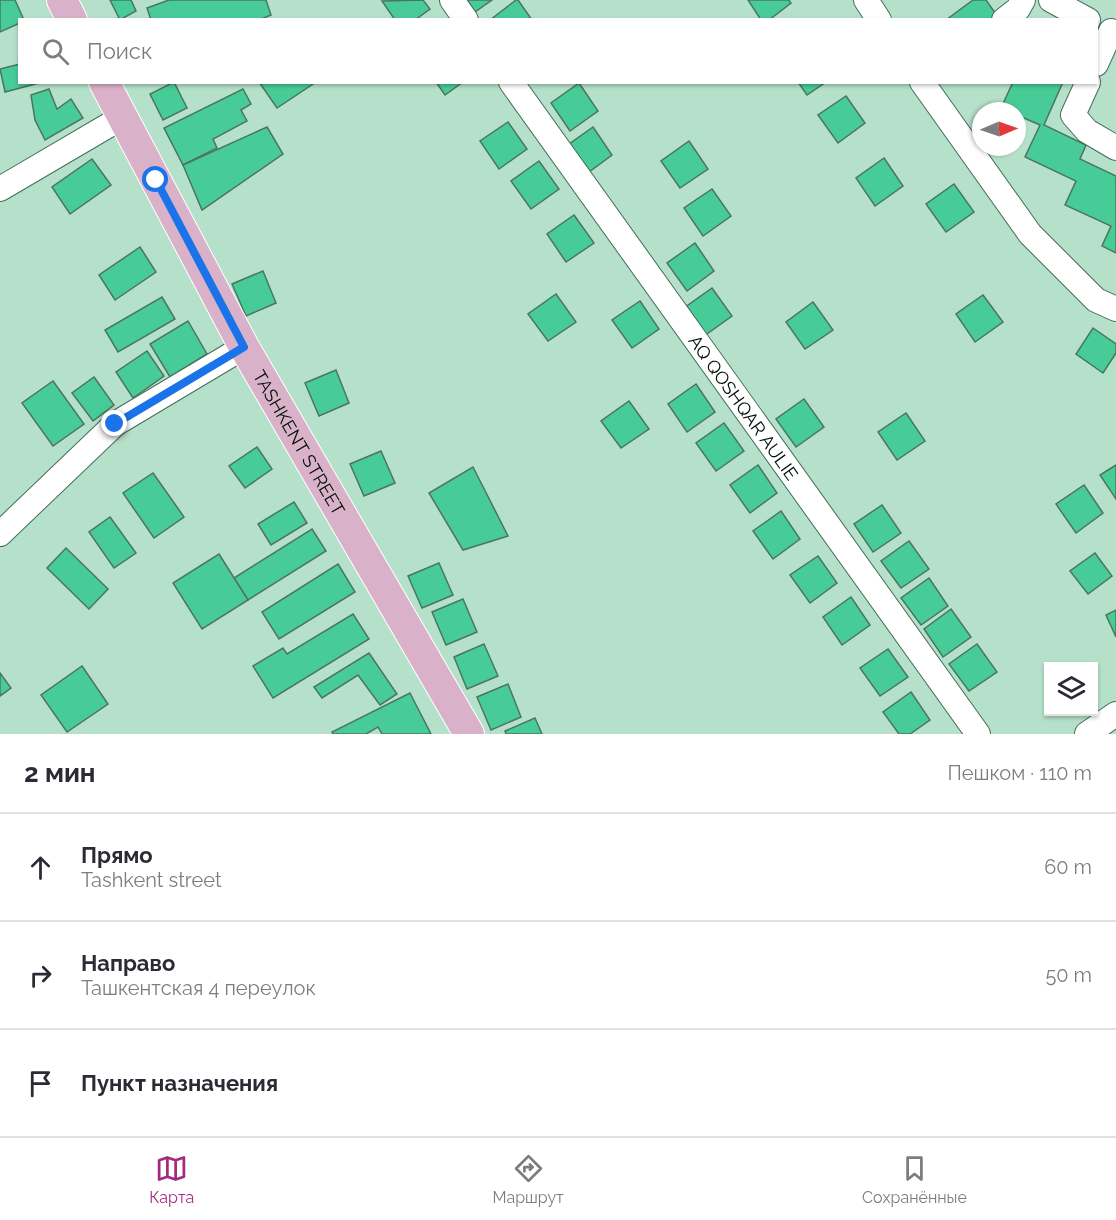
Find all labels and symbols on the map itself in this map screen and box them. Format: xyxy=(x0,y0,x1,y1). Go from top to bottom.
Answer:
north arrow xyxy=(972,102,1026,156)
route start xyxy=(142,166,168,192)
street label: AQ QOSHQAR AULIE xyxy=(685,331,803,484)
street label: TASHKENT STREET xyxy=(249,366,350,519)
route end xyxy=(101,410,127,436)

